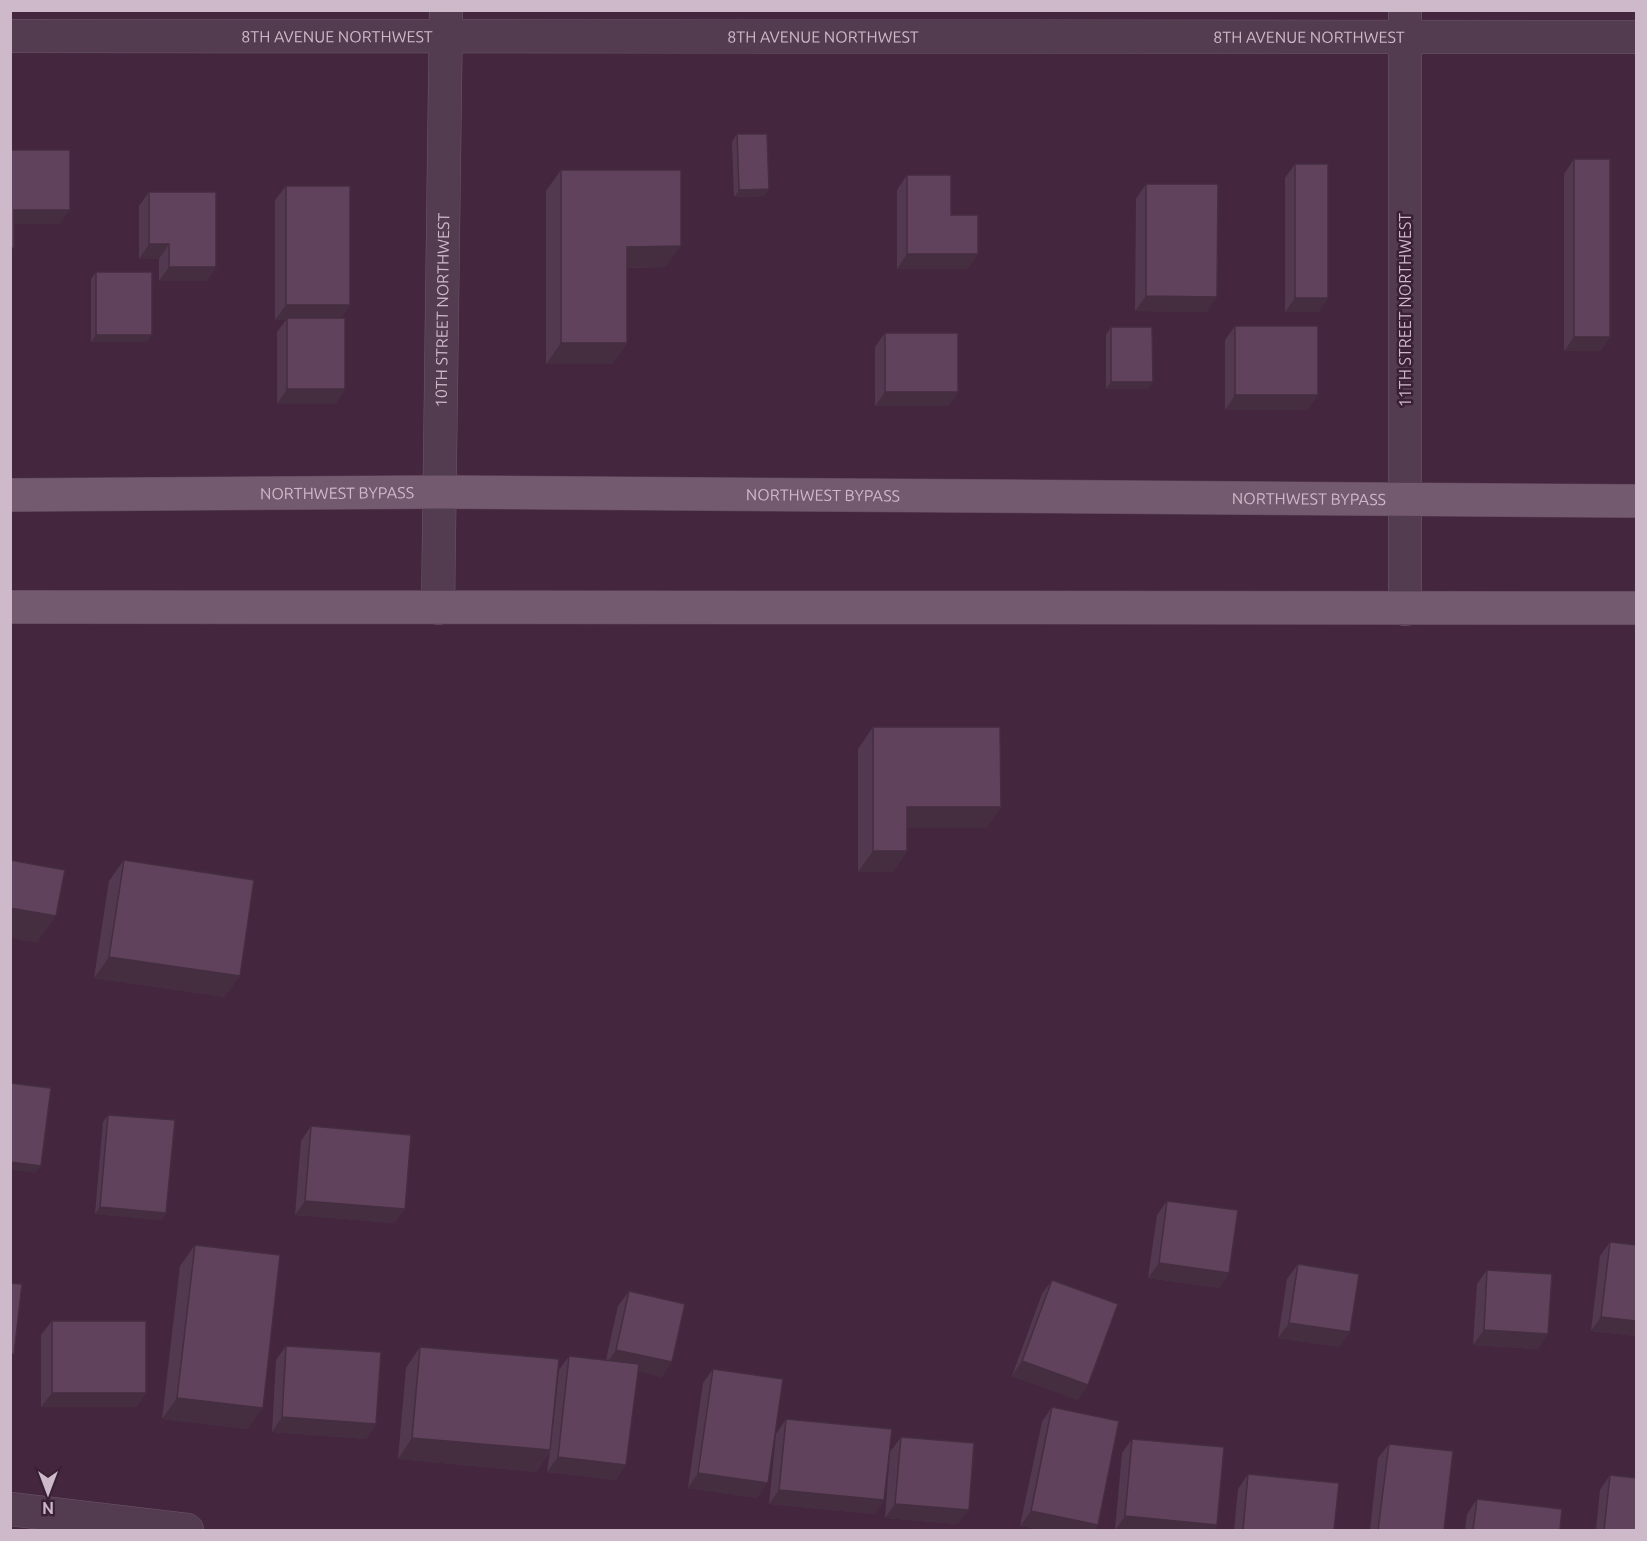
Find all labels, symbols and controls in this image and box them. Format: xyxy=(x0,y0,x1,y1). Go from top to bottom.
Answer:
street label: 8TH AVENUE NORTHWEST xyxy=(241,27,433,45)
street label: 8TH AVENUE NORTHWEST xyxy=(727,27,919,46)
street label: 8TH AVENUE NORTHWEST xyxy=(1213,28,1405,46)
street label: 10TH STREET NORTHWEST xyxy=(432,213,452,407)
street label: 11TH STREET NORTHWEST xyxy=(1396,213,1414,407)
street label: NORTHWEST BYPASS xyxy=(260,483,414,502)
street label: NORTHWEST BYPASS xyxy=(746,485,900,504)
street label: NORTHWEST BYPASS xyxy=(1232,489,1386,508)
north arrow xyxy=(18,1463,78,1523)
text: N xyxy=(42,1499,54,1517)

